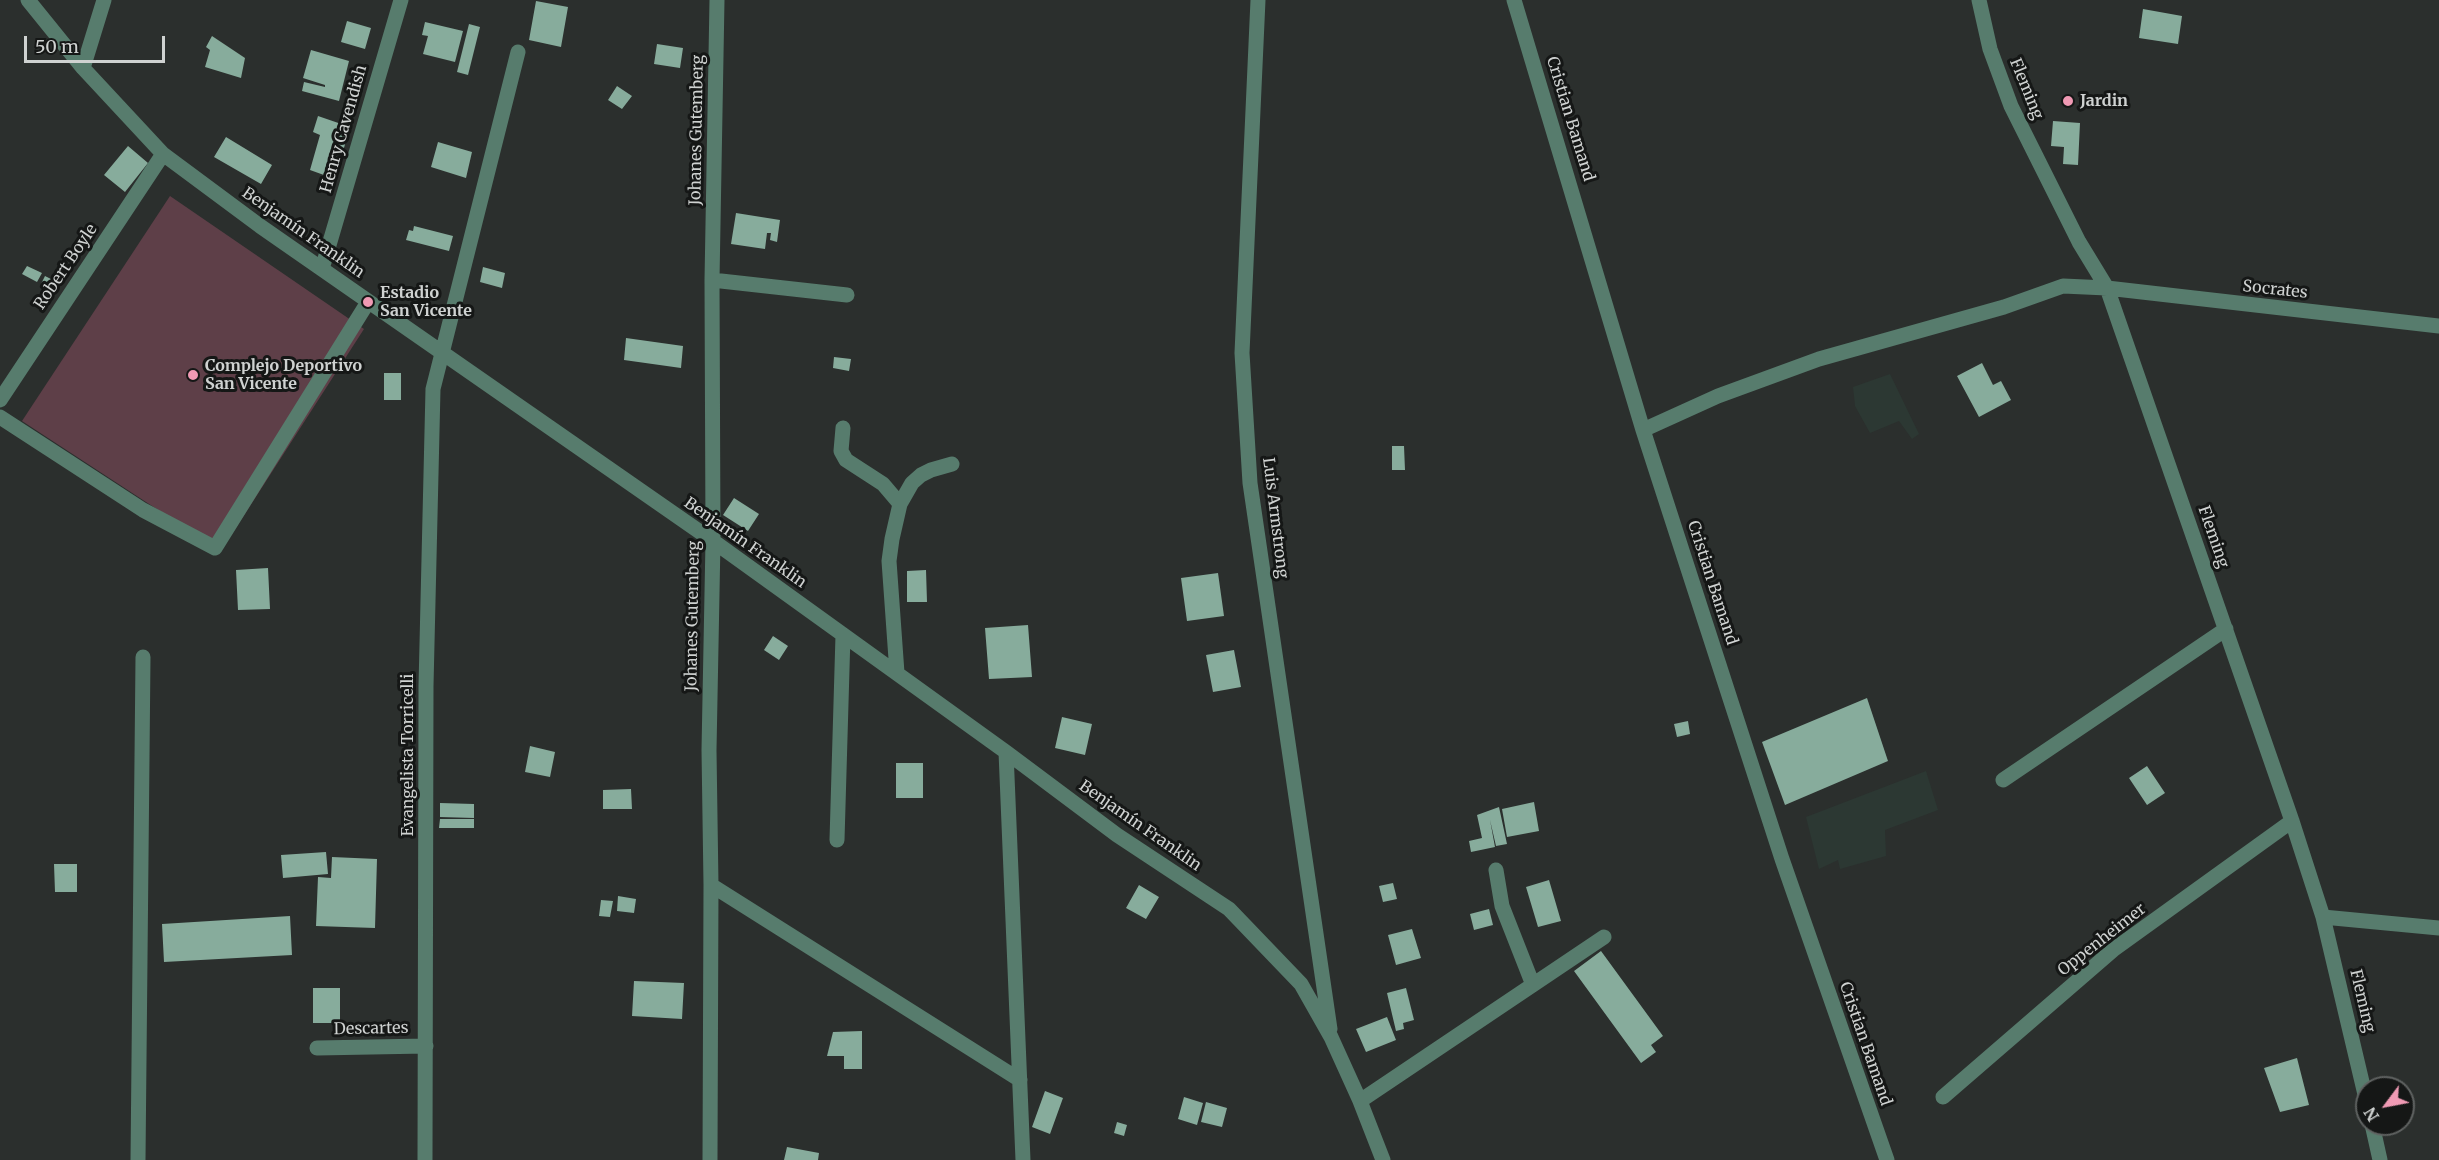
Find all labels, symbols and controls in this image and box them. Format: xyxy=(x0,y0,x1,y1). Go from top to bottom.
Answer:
scale bar xyxy=(27,24,168,62)
text: 50 m xyxy=(35,35,79,58)
street label: Johanes Gutemberg xyxy=(686,54,708,206)
street label: Cristian Bamand xyxy=(1542,54,1598,184)
street label: Fleming xyxy=(2005,56,2047,122)
street label: Henry Cavendish xyxy=(317,63,371,195)
place label: Jardin xyxy=(2080,91,2128,111)
marker: Jardin xyxy=(2061,94,2075,108)
street label: Benjamín Franklin xyxy=(238,184,368,282)
street label: Robert Boyle xyxy=(30,221,102,313)
street label: Socrates xyxy=(2242,277,2308,303)
place label: Estadio San Vicente xyxy=(380,283,472,321)
marker: Estadio San Vicente xyxy=(361,295,375,309)
place label: Complejo Deportivo San Vicente xyxy=(205,356,362,394)
marker: Complejo Deportivo San Vicente xyxy=(186,368,200,382)
street label: Luis Armstrong xyxy=(1258,457,1292,579)
street label: Benjamín Franklin xyxy=(680,494,810,592)
street label: Fleming xyxy=(2193,504,2233,570)
street label: Cristian Bamand xyxy=(1683,518,1741,648)
street label: Johanes Gutemberg xyxy=(682,540,704,692)
street label: Evangelista Torricelli xyxy=(398,673,418,837)
street label: Benjamín Franklin xyxy=(1075,777,1205,875)
street label: Oppenheimer xyxy=(2054,900,2150,980)
street label: Fleming xyxy=(2345,968,2379,1034)
street label: Cristian Bamand xyxy=(1835,980,1895,1108)
street label: Descartes xyxy=(333,1019,409,1039)
north arrow xyxy=(2355,1076,2415,1136)
text: N xyxy=(2360,1104,2383,1125)

